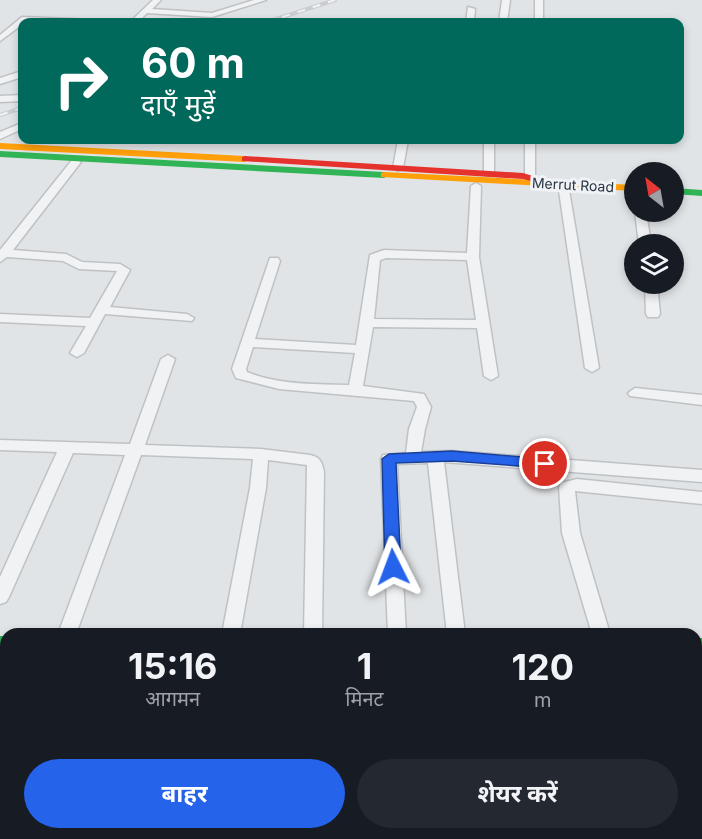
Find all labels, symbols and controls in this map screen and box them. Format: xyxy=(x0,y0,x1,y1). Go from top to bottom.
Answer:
text: 60 m xyxy=(141,37,245,88)
icon: right xyxy=(42,42,120,120)
text: दाएँ मुड़ें xyxy=(141,88,215,121)
north arrow xyxy=(624,162,684,222)
map controls xyxy=(624,162,684,294)
street label: Merrut Road xyxy=(532,174,614,195)
button: layers xyxy=(624,234,684,294)
pin xyxy=(519,438,570,489)
icon: arrive xyxy=(528,447,561,480)
position arrow xyxy=(361,535,425,599)
text: 15:16 xyxy=(128,644,217,688)
text: 1 xyxy=(357,644,372,688)
text: 120 xyxy=(512,645,574,689)
text: आगमन xyxy=(145,687,200,711)
text: मिनट xyxy=(345,687,384,711)
text: m xyxy=(534,688,552,712)
button: बाहर xyxy=(24,759,345,828)
button: शेयर करें xyxy=(357,759,678,828)

